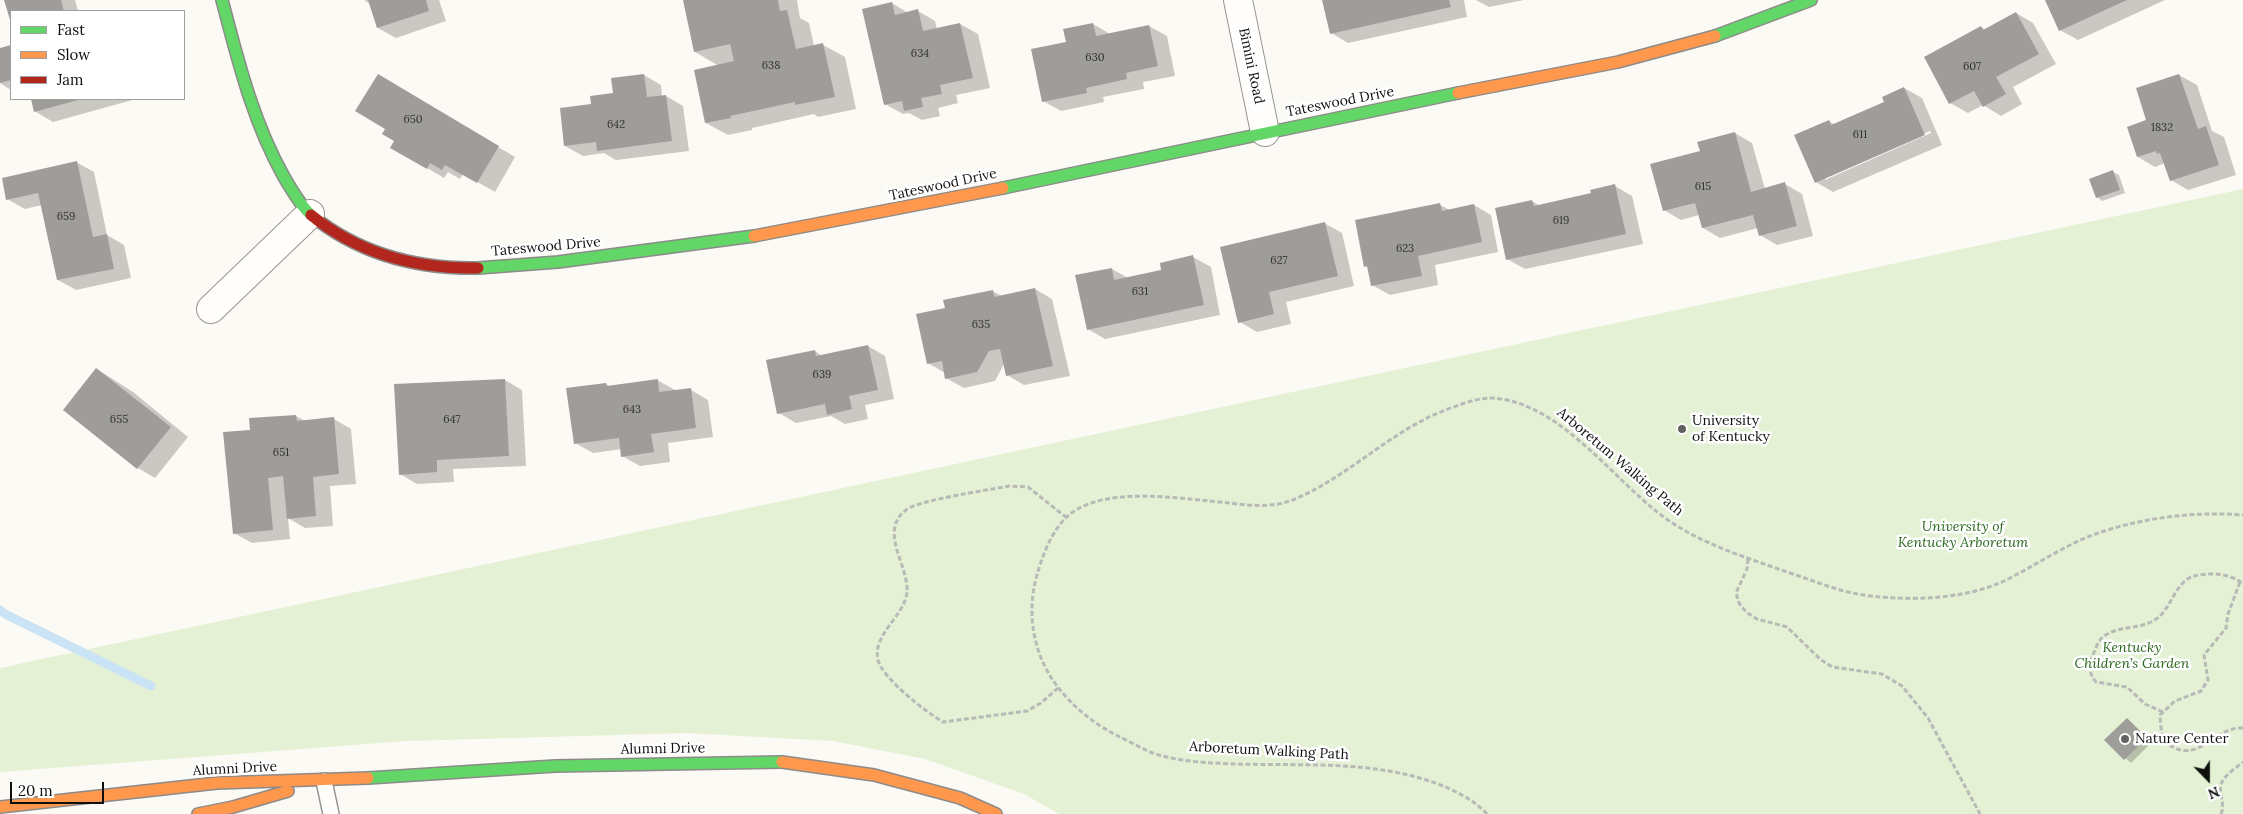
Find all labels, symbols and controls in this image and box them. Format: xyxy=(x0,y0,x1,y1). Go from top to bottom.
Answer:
legend xyxy=(10,10,185,100)
text: Fast xyxy=(57,20,85,39)
street label: Bimini Road xyxy=(1235,26,1267,106)
text: Slow xyxy=(57,45,90,64)
house number: 634 xyxy=(911,47,929,61)
house number: 630 xyxy=(1085,51,1105,65)
house number: 638 xyxy=(762,59,780,73)
house number: 607 xyxy=(1963,60,1981,74)
text: Jam xyxy=(57,70,84,89)
street label: Tateswood Drive xyxy=(1285,83,1395,121)
house number: 650 xyxy=(403,113,423,127)
house number: 642 xyxy=(607,118,625,132)
house number: 1832 xyxy=(2151,121,2173,135)
house number: 611 xyxy=(1853,128,1867,142)
street label: Tateswood Drive xyxy=(888,165,998,205)
house number: 615 xyxy=(1695,180,1711,194)
house number: 659 xyxy=(57,210,75,224)
house number: 619 xyxy=(1553,214,1569,228)
street label: Tateswood Drive xyxy=(491,234,601,260)
house number: 623 xyxy=(1396,242,1414,256)
house number: 627 xyxy=(1270,254,1288,268)
house number: 631 xyxy=(1132,285,1148,299)
house number: 635 xyxy=(972,318,990,332)
house number: 639 xyxy=(813,368,831,382)
house number: 643 xyxy=(623,403,641,417)
street label: Arboretum Walking Path xyxy=(1553,404,1687,520)
house number: 655 xyxy=(110,413,128,427)
house number: 647 xyxy=(443,413,461,427)
place label: University of Kentucky xyxy=(1692,413,1770,446)
marker: University of Kentucky xyxy=(1676,423,1688,435)
house number: 651 xyxy=(273,446,289,460)
park label: University of Kentucky Arboretum xyxy=(1898,519,2028,552)
park label: Kentucky Children’s Garden xyxy=(2075,640,2189,672)
place label: Nature Center xyxy=(2135,731,2229,747)
marker: Nature Center xyxy=(2119,733,2131,745)
street label: Arboretum Walking Path xyxy=(1189,738,1349,764)
street label: Alumni Drive xyxy=(621,740,705,758)
north arrow xyxy=(2183,754,2233,804)
street label: Alumni Drive xyxy=(192,758,278,780)
scale bar xyxy=(12,772,106,804)
text: 20 m xyxy=(18,781,53,800)
text: N xyxy=(2205,783,2222,803)

